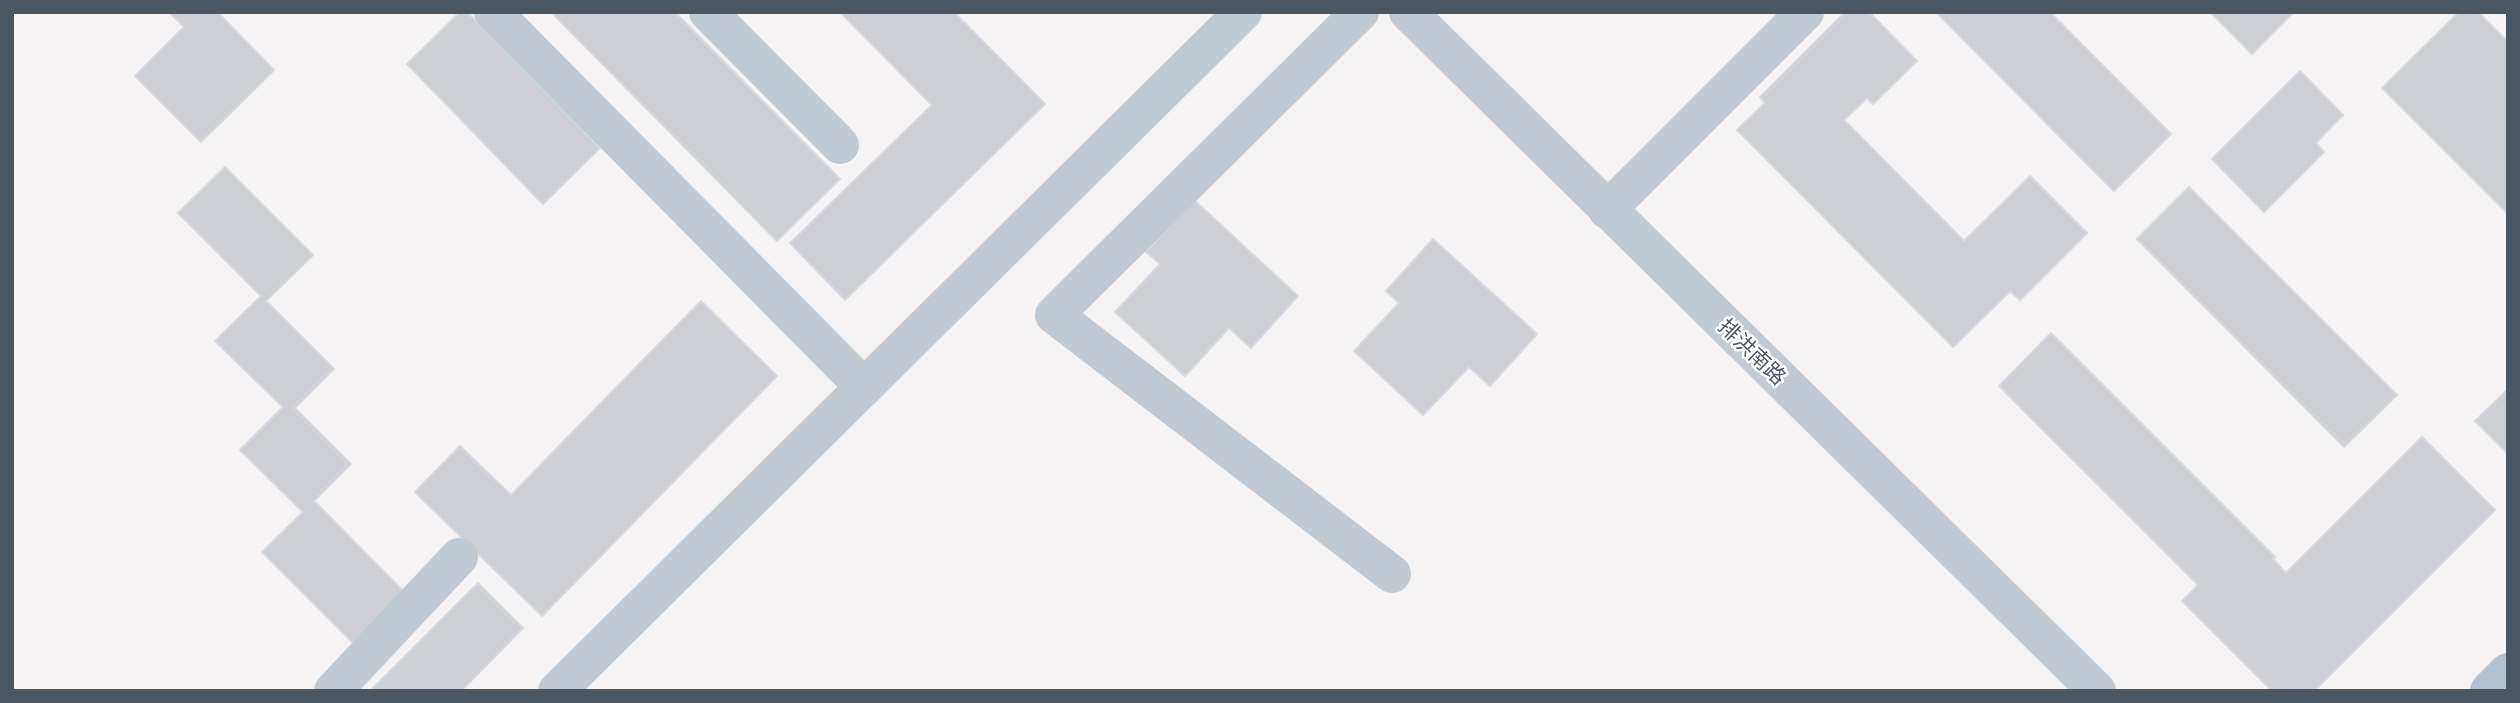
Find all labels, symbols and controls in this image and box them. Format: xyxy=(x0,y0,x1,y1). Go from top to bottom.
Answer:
street label: 排洪南路 xyxy=(1713,313,1792,390)

